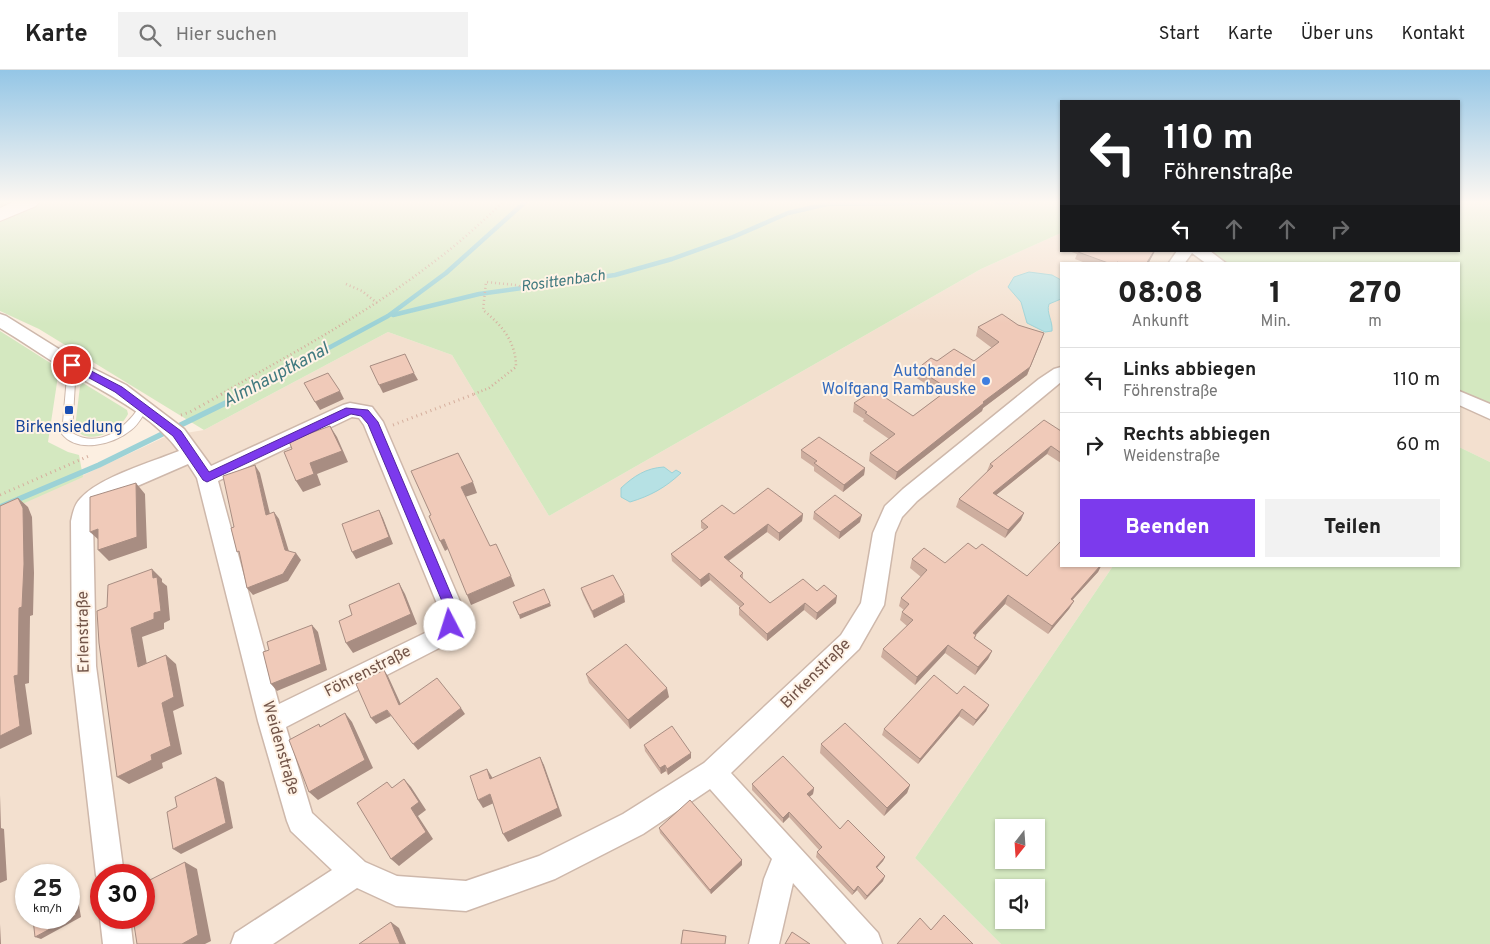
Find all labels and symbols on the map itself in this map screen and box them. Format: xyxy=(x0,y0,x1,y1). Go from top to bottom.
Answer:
water label: Rosittenbach xyxy=(520,267,606,297)
water label: Almhauptkanal xyxy=(219,338,334,414)
pin xyxy=(51,344,93,386)
place label: Autohandel Wolfgang Rambauske xyxy=(822,362,976,400)
marker: Autohandel Wolfgang Rambauske xyxy=(980,375,992,387)
marker: Birkensiedlung xyxy=(63,404,75,416)
place label: Birkensiedlung xyxy=(15,418,123,438)
street label: Erlenstraße xyxy=(73,591,95,673)
position arrow xyxy=(423,598,475,650)
street label: Birkenstraße xyxy=(777,635,855,713)
street label: Föhrenstraße xyxy=(321,642,415,702)
street label: Weidenstraße xyxy=(257,699,303,797)
north arrow xyxy=(995,819,1045,869)
speed limit sign: 30 xyxy=(90,864,155,929)

